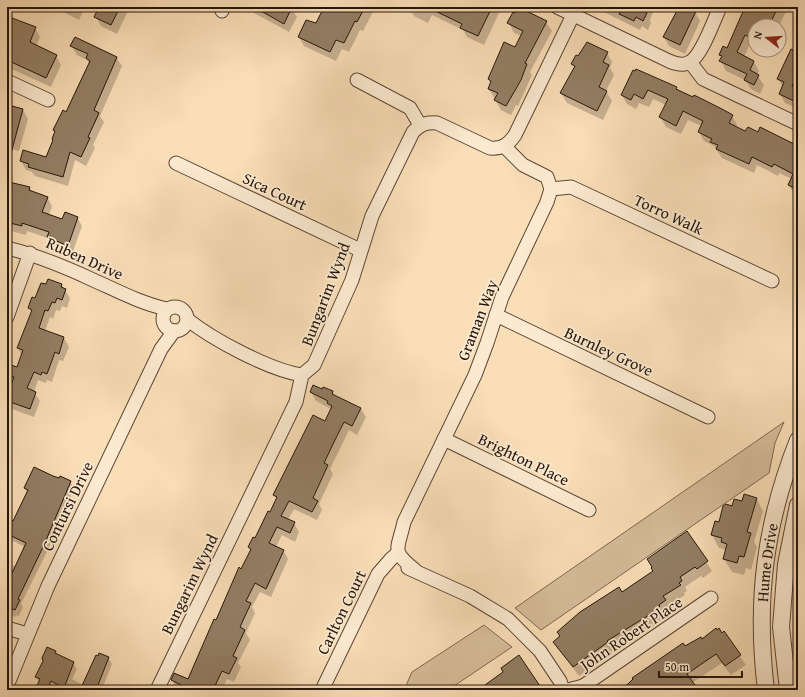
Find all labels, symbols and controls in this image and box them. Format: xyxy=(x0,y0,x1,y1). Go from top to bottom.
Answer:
north arrow xyxy=(747,18,787,58)
text: N xyxy=(749,29,766,41)
street label: Sica Court xyxy=(239,166,311,216)
street label: Torro Walk xyxy=(630,187,709,241)
street label: Ruben Drive xyxy=(43,230,127,286)
street label: Bungarim Wynd xyxy=(294,238,356,349)
street label: Graman Way xyxy=(451,276,503,364)
street label: Burnley Grove xyxy=(561,320,657,382)
street label: Brighton Place xyxy=(474,427,574,491)
street label: Contursi Drive xyxy=(35,457,99,555)
street label: Hume Drive xyxy=(750,521,784,602)
street label: Bungarim Wynd xyxy=(154,529,224,638)
street label: Carlton Court xyxy=(310,565,372,658)
street label: John Robert Place xyxy=(573,590,687,677)
scale bar xyxy=(659,653,742,679)
text: 50 m xyxy=(665,658,689,675)

